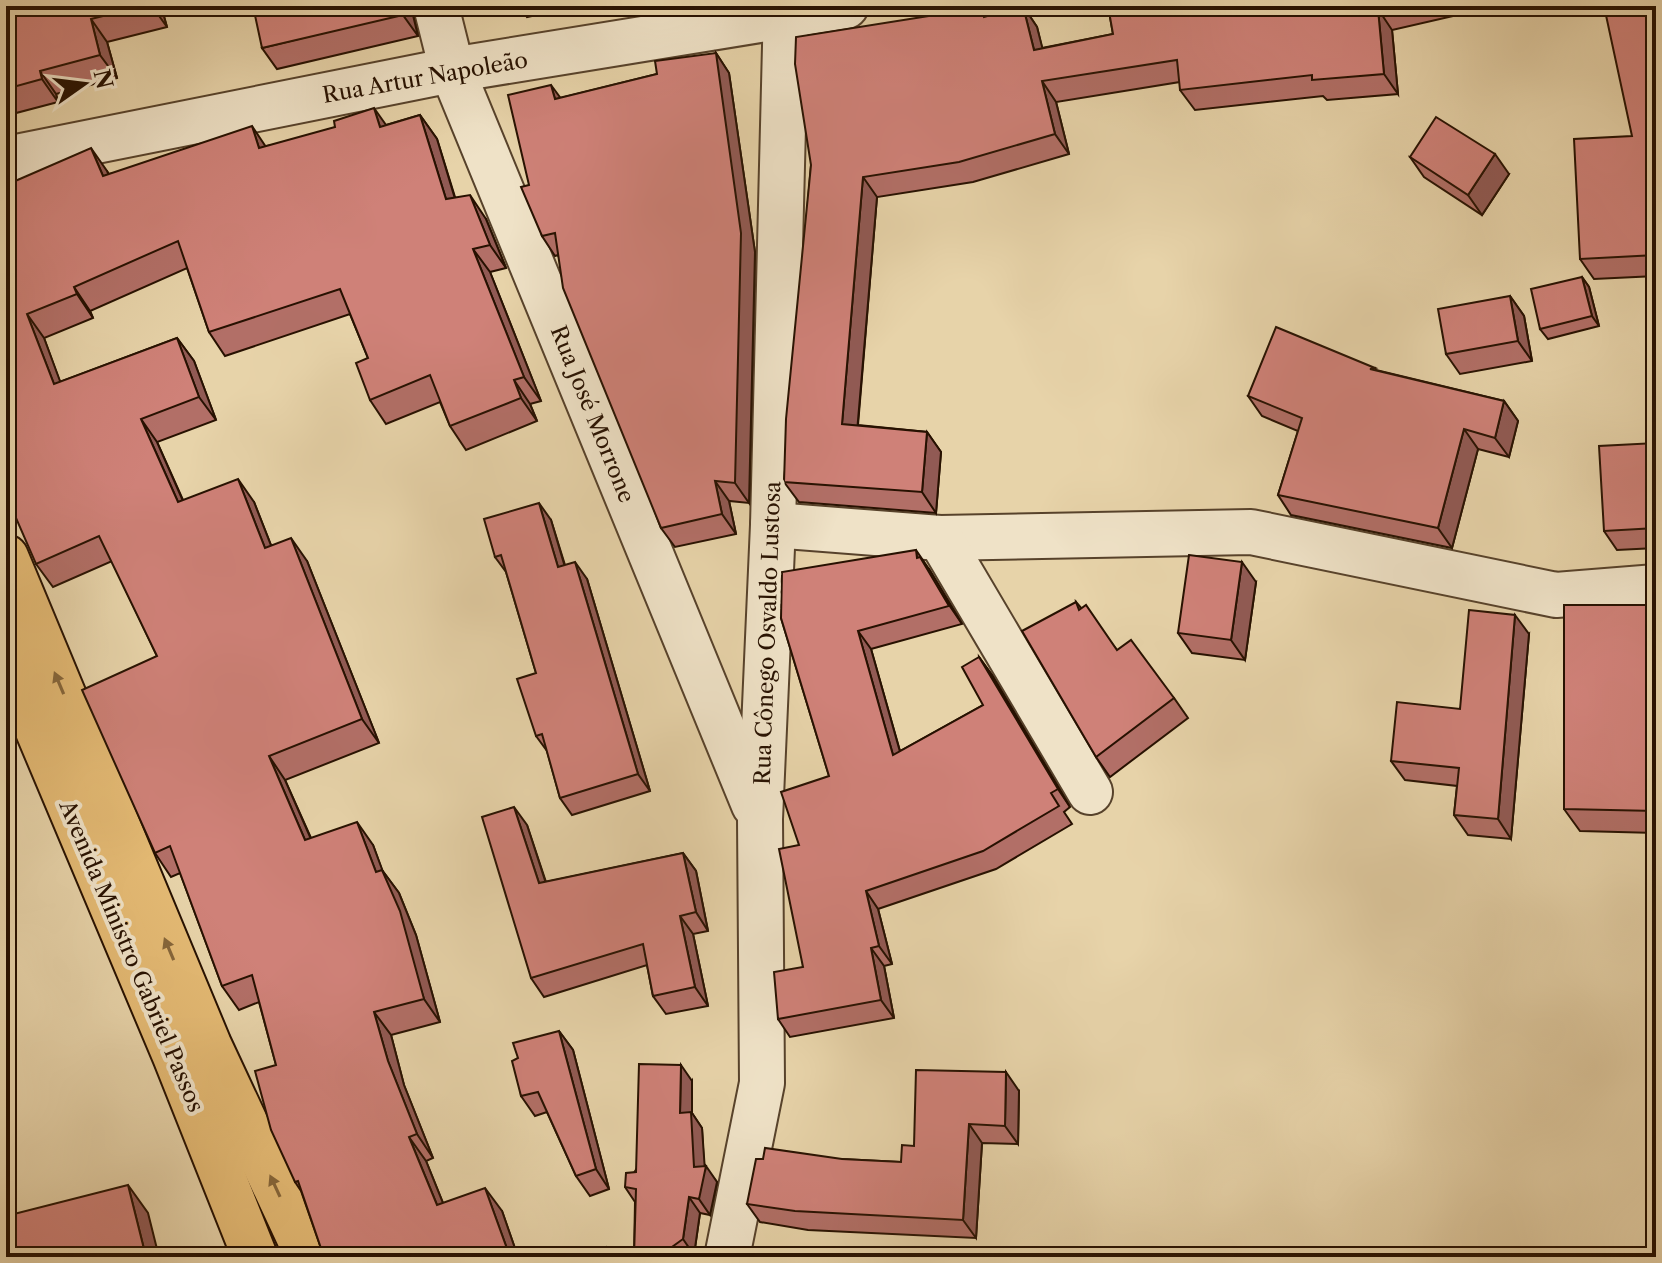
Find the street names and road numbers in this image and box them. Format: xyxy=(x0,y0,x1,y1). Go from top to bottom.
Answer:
street label: Rua Artur Napoleão xyxy=(320,46,530,109)
street label: Rua José Morrone xyxy=(545,322,640,507)
street label: Rua Cônego Osvaldo Lustosa xyxy=(749,480,786,785)
street label: Avenida Ministro Gabriel Passos xyxy=(53,795,210,1116)

